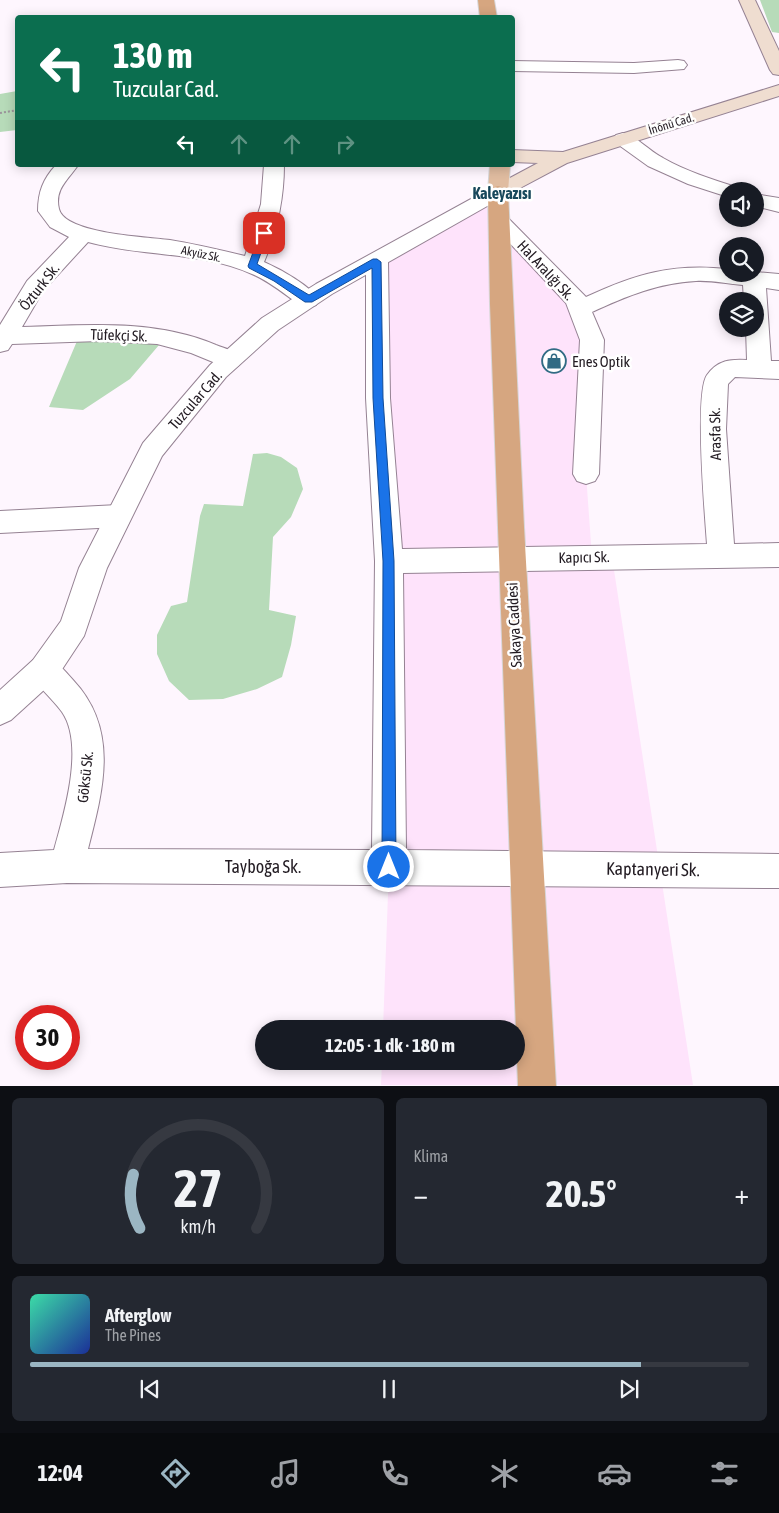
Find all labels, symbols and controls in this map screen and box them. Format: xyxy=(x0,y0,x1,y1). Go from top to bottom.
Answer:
icon: left xyxy=(30,35,95,100)
text: 130 m xyxy=(113,35,192,75)
text: Tuzcular Cad. xyxy=(113,76,219,102)
street label: İnönü Cad. xyxy=(647,110,695,138)
icon: left xyxy=(172,130,200,158)
icon: ahead xyxy=(225,130,253,158)
icon: ahead xyxy=(278,130,306,158)
icon: right xyxy=(331,130,359,158)
map controls xyxy=(719,182,764,337)
button: sound xyxy=(719,182,764,227)
district label: Kaleyazısı xyxy=(473,184,532,202)
pin xyxy=(243,212,285,254)
icon: arrive xyxy=(250,219,278,247)
street label: Hal Aralığı Sk. xyxy=(514,237,578,304)
button: search xyxy=(719,237,764,282)
street label: Akyüz Sk. xyxy=(180,243,222,265)
street label: Özturk Sk. xyxy=(16,260,63,314)
button: layers xyxy=(719,292,764,337)
street label: Tüfekçi Sk. xyxy=(90,326,148,344)
shop icon: Enes Optik xyxy=(541,348,567,374)
place label: Enes Optik xyxy=(572,353,630,370)
street label: Tuzcular Cad. xyxy=(165,367,225,433)
street label: Arasfa Sk. xyxy=(706,407,724,460)
street label: Kapıcı Sk. xyxy=(558,548,610,566)
street label: Sakaya Caddesi xyxy=(503,582,525,668)
street label: Göksü Sk. xyxy=(74,750,96,804)
position arrow xyxy=(362,840,414,892)
street label: Tayboğa Sk. xyxy=(225,856,301,877)
street label: Kaptanyeri Sk. xyxy=(606,858,700,880)
speed limit sign: 30 xyxy=(15,1005,80,1070)
text: 12:05 · 1 dk · 180 m xyxy=(325,1034,455,1056)
text: Klima xyxy=(414,1147,448,1165)
text: 27 xyxy=(173,1158,222,1218)
text: 20.5° xyxy=(546,1172,617,1215)
text: − xyxy=(414,1178,428,1210)
text: + xyxy=(734,1178,749,1210)
text: km/h xyxy=(180,1216,215,1237)
text: Afterglow xyxy=(105,1304,172,1326)
text: The Pines xyxy=(105,1326,161,1344)
icon: previous xyxy=(136,1375,164,1403)
icon: pause xyxy=(375,1375,403,1403)
icon: next xyxy=(615,1375,643,1403)
icon: directions xyxy=(158,1456,193,1491)
icon: music xyxy=(268,1456,303,1491)
icon: phone xyxy=(377,1456,412,1491)
icon: climate xyxy=(487,1456,522,1491)
icon: car xyxy=(597,1456,632,1491)
icon: filters xyxy=(707,1456,742,1491)
text: 12:04 xyxy=(37,1460,83,1486)

